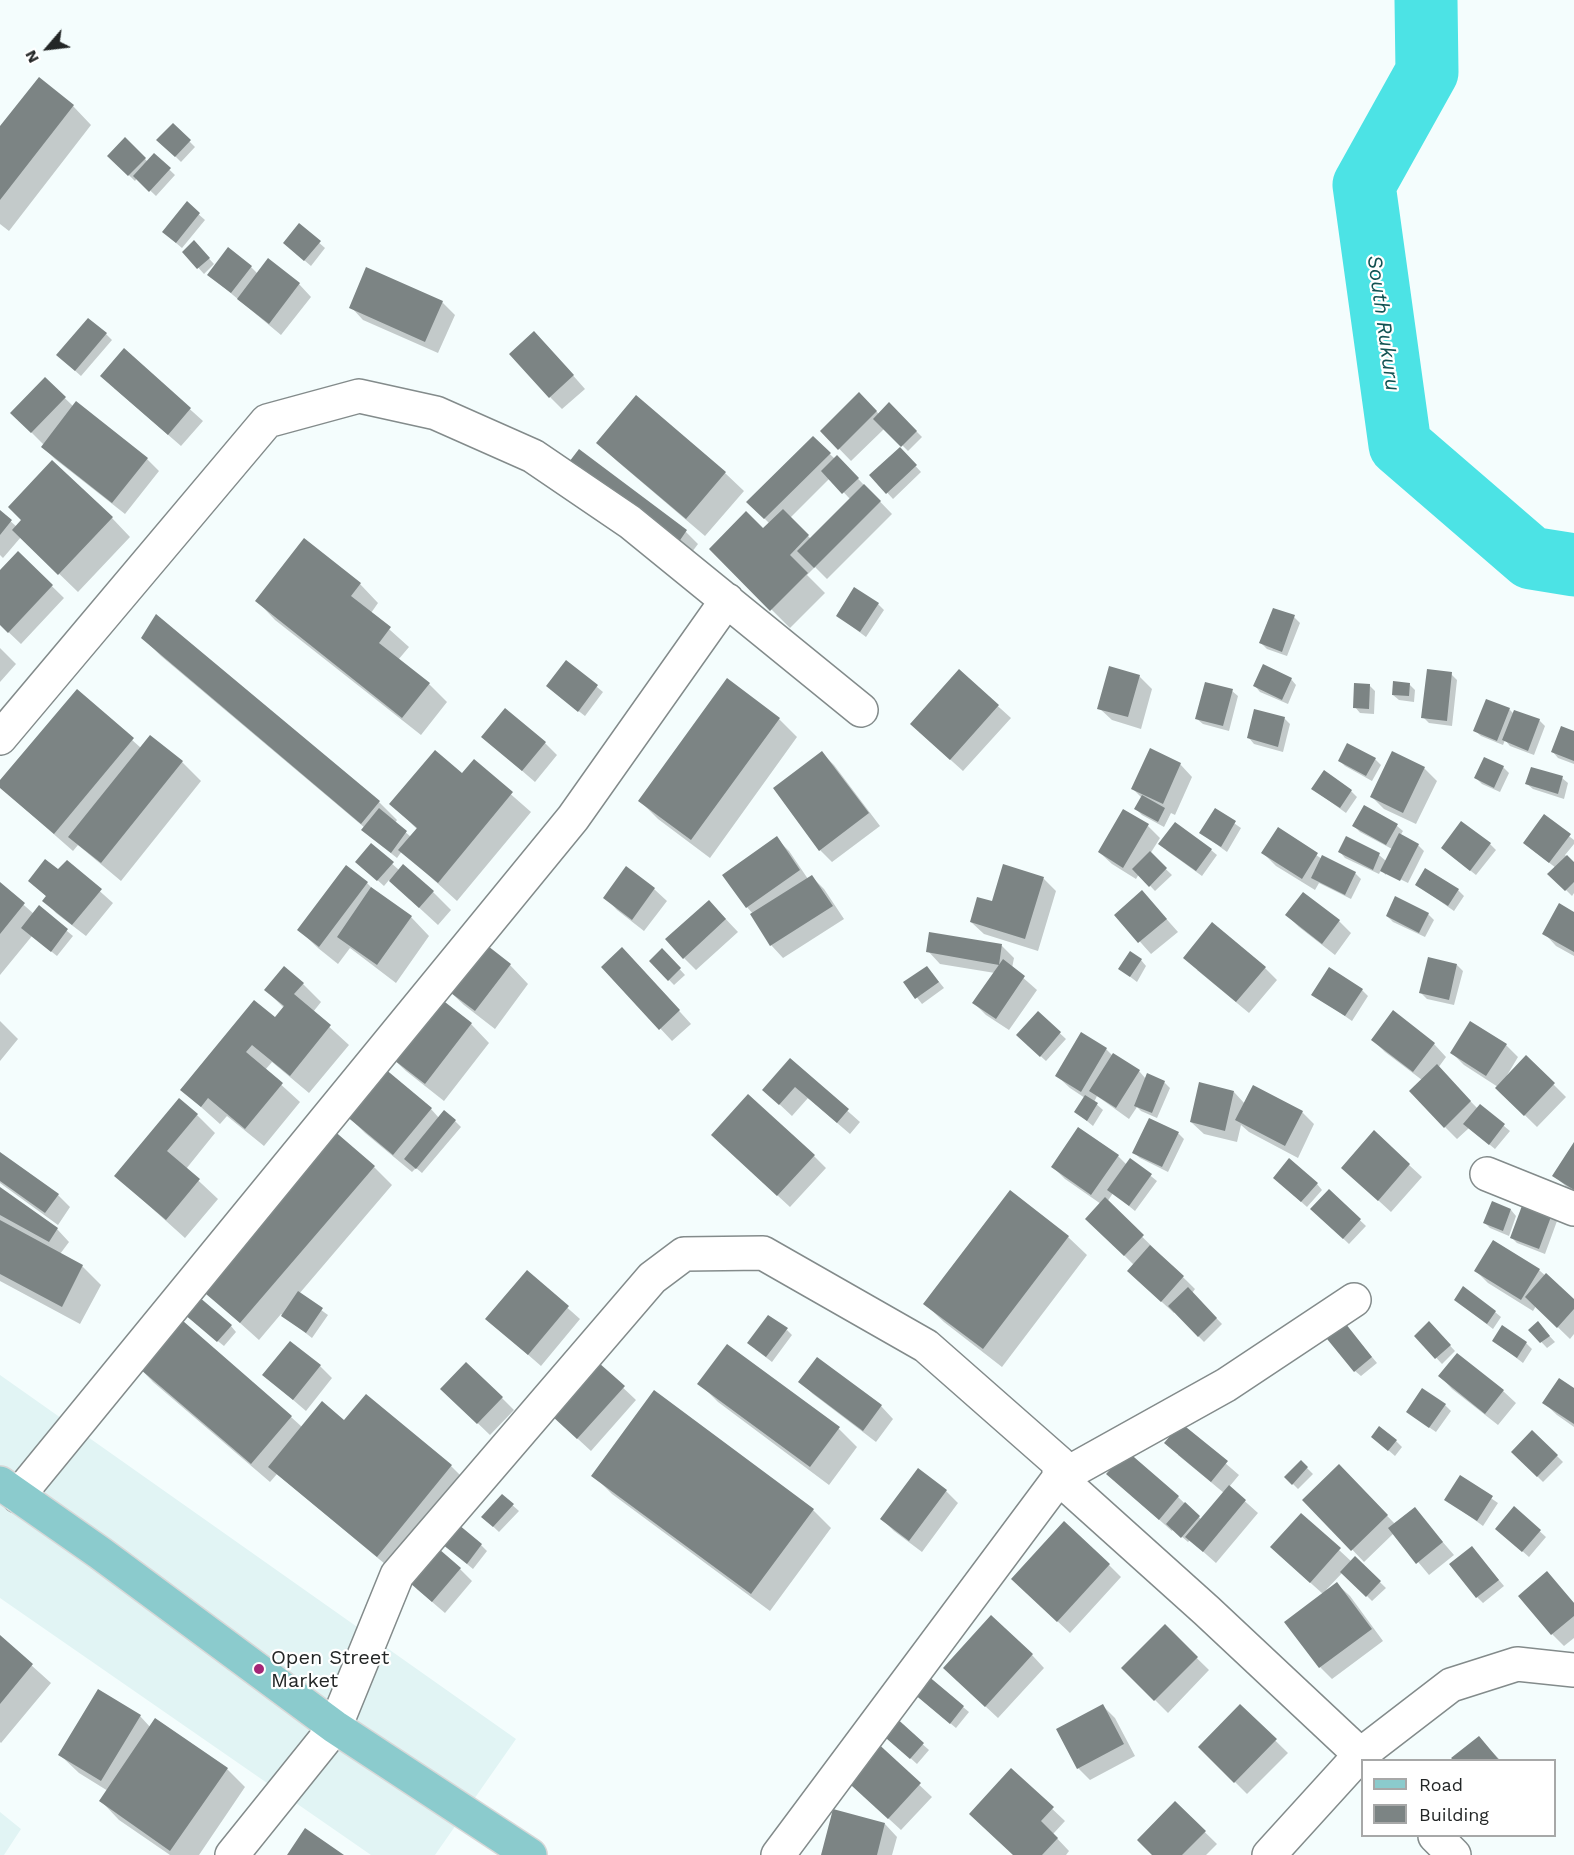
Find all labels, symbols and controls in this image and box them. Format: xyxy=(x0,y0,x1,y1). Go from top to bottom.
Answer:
north arrow xyxy=(18,18,78,78)
text: N xyxy=(20,47,43,66)
water label: South Rukuru xyxy=(1361,254,1405,392)
place label: Open Street Market xyxy=(271,1646,389,1693)
marker: Open Street Market xyxy=(252,1662,266,1676)
legend xyxy=(1361,1759,1556,1837)
text: Road xyxy=(1419,1774,1463,1795)
text: Building xyxy=(1419,1804,1489,1825)

